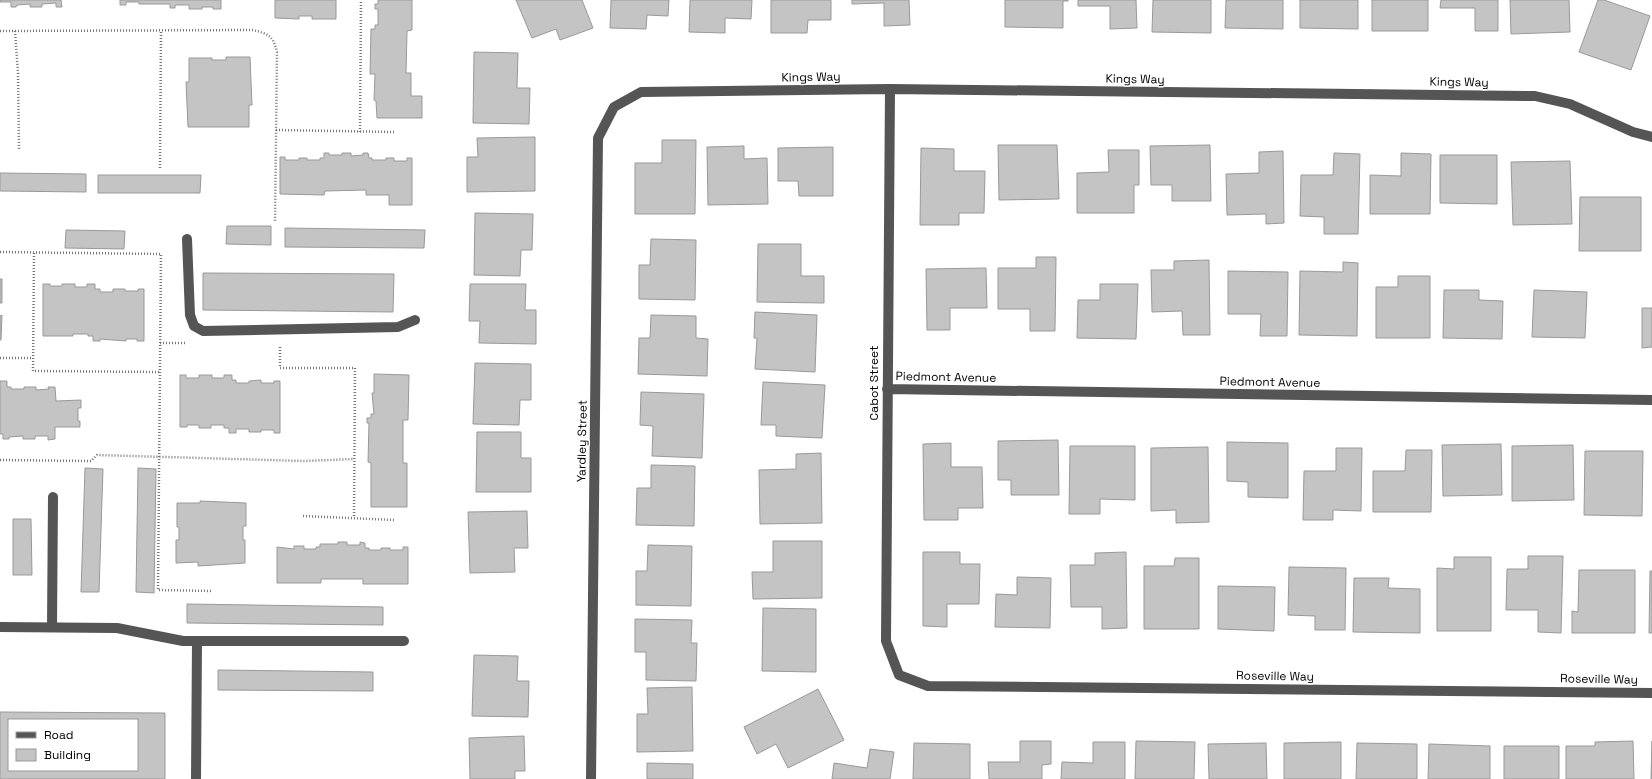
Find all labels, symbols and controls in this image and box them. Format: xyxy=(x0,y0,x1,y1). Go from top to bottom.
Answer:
street label: Kings Way xyxy=(781,68,841,86)
street label: Kings Way xyxy=(1105,70,1165,88)
street label: Kings Way xyxy=(1429,73,1489,91)
street label: Cabot Street xyxy=(866,346,882,420)
street label: Piedmont Avenue xyxy=(896,368,996,386)
street label: Piedmont Avenue xyxy=(1220,373,1320,391)
street label: Yardley Street xyxy=(573,400,591,482)
street label: Roseville Way xyxy=(1236,667,1314,685)
street label: Roseville Way xyxy=(1560,670,1638,688)
legend xyxy=(8,719,138,771)
text: Road xyxy=(44,727,73,743)
text: Building xyxy=(44,747,91,763)

